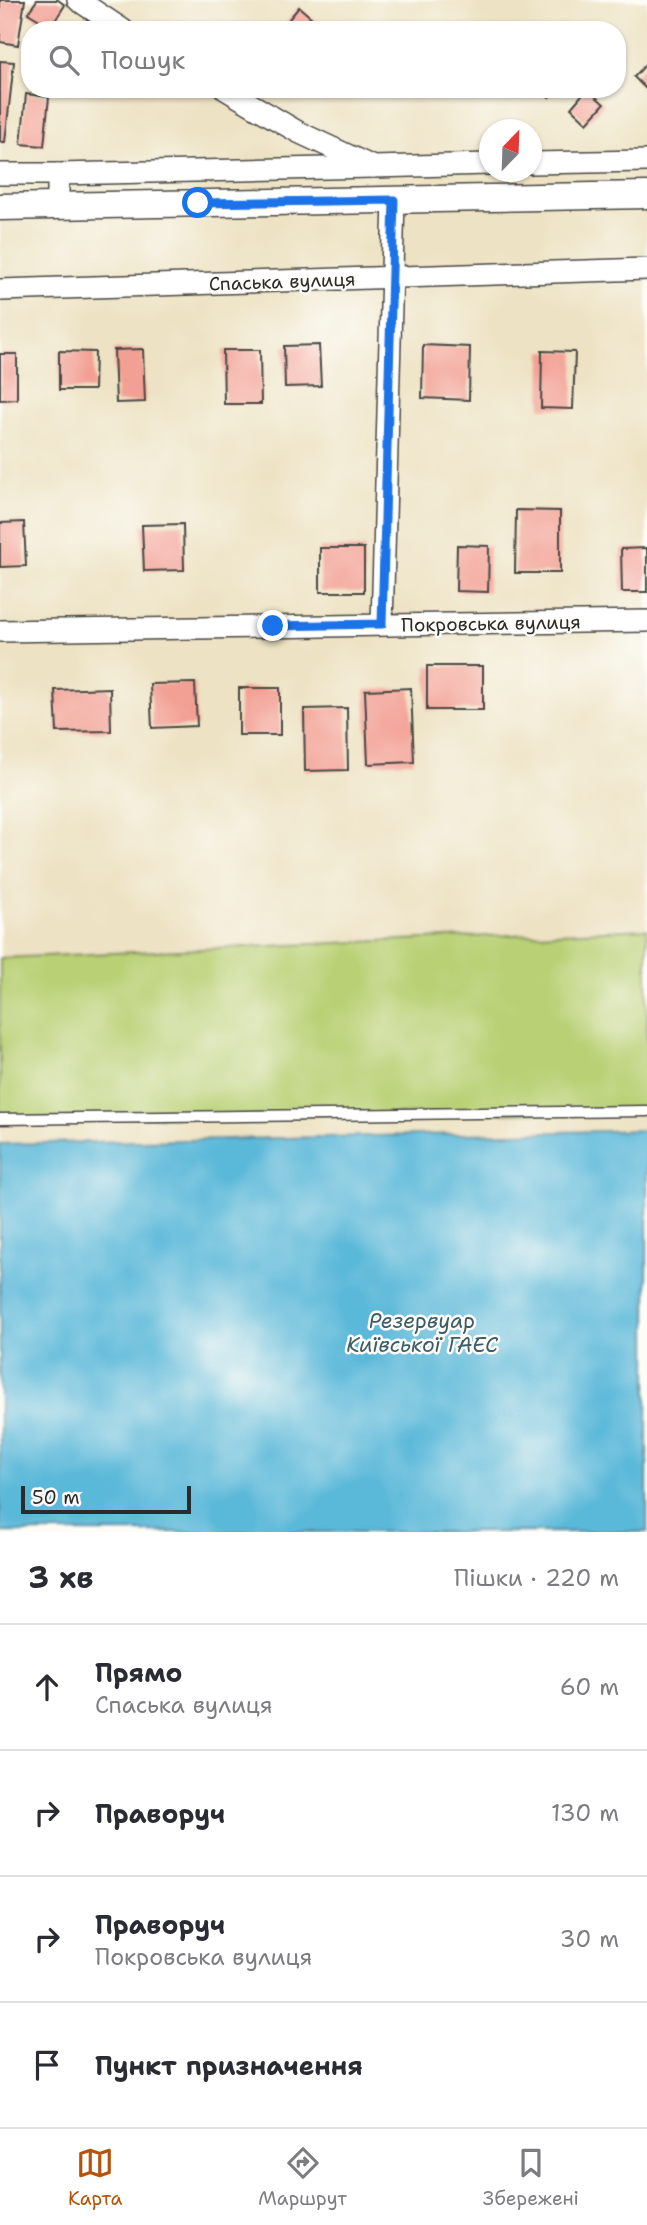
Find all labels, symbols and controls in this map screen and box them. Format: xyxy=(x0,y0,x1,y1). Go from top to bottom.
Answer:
search box xyxy=(21,21,626,98)
icon: search xyxy=(45,41,83,79)
text: Пошук xyxy=(101,42,185,77)
north arrow xyxy=(479,119,542,182)
route start xyxy=(182,187,213,218)
street label: Спаська вулиця xyxy=(208,266,356,297)
street label: Покровська вулиця xyxy=(401,609,581,638)
route end xyxy=(257,610,288,641)
water label: Резервуар Київської ГАЕС xyxy=(346,1307,499,1359)
scale bar xyxy=(21,1483,191,1515)
text: 50 m xyxy=(32,1485,80,1510)
text: 3 хв xyxy=(28,1557,93,1598)
text: Пішки · 220 m xyxy=(454,1563,619,1593)
text: Прямо xyxy=(95,1655,183,1690)
icon: ahead xyxy=(28,1668,66,1706)
text: 60 m xyxy=(560,1672,619,1702)
text: Спаська вулиця xyxy=(95,1690,273,1720)
icon: right xyxy=(28,1794,66,1832)
text: Праворуч xyxy=(95,1796,225,1831)
text: 130 m xyxy=(551,1798,619,1828)
text: Праворуч xyxy=(95,1907,225,1942)
icon: right xyxy=(28,1920,66,1958)
text: 30 m xyxy=(560,1924,619,1954)
text: Покровська вулиця xyxy=(95,1942,312,1972)
icon: arrive xyxy=(28,2046,66,2084)
text: Пункт призначення xyxy=(95,2048,363,2083)
tab: Карта xyxy=(68,2144,122,2211)
tab: Маршрут xyxy=(258,2144,347,2211)
tab: Збережені xyxy=(483,2144,579,2211)

